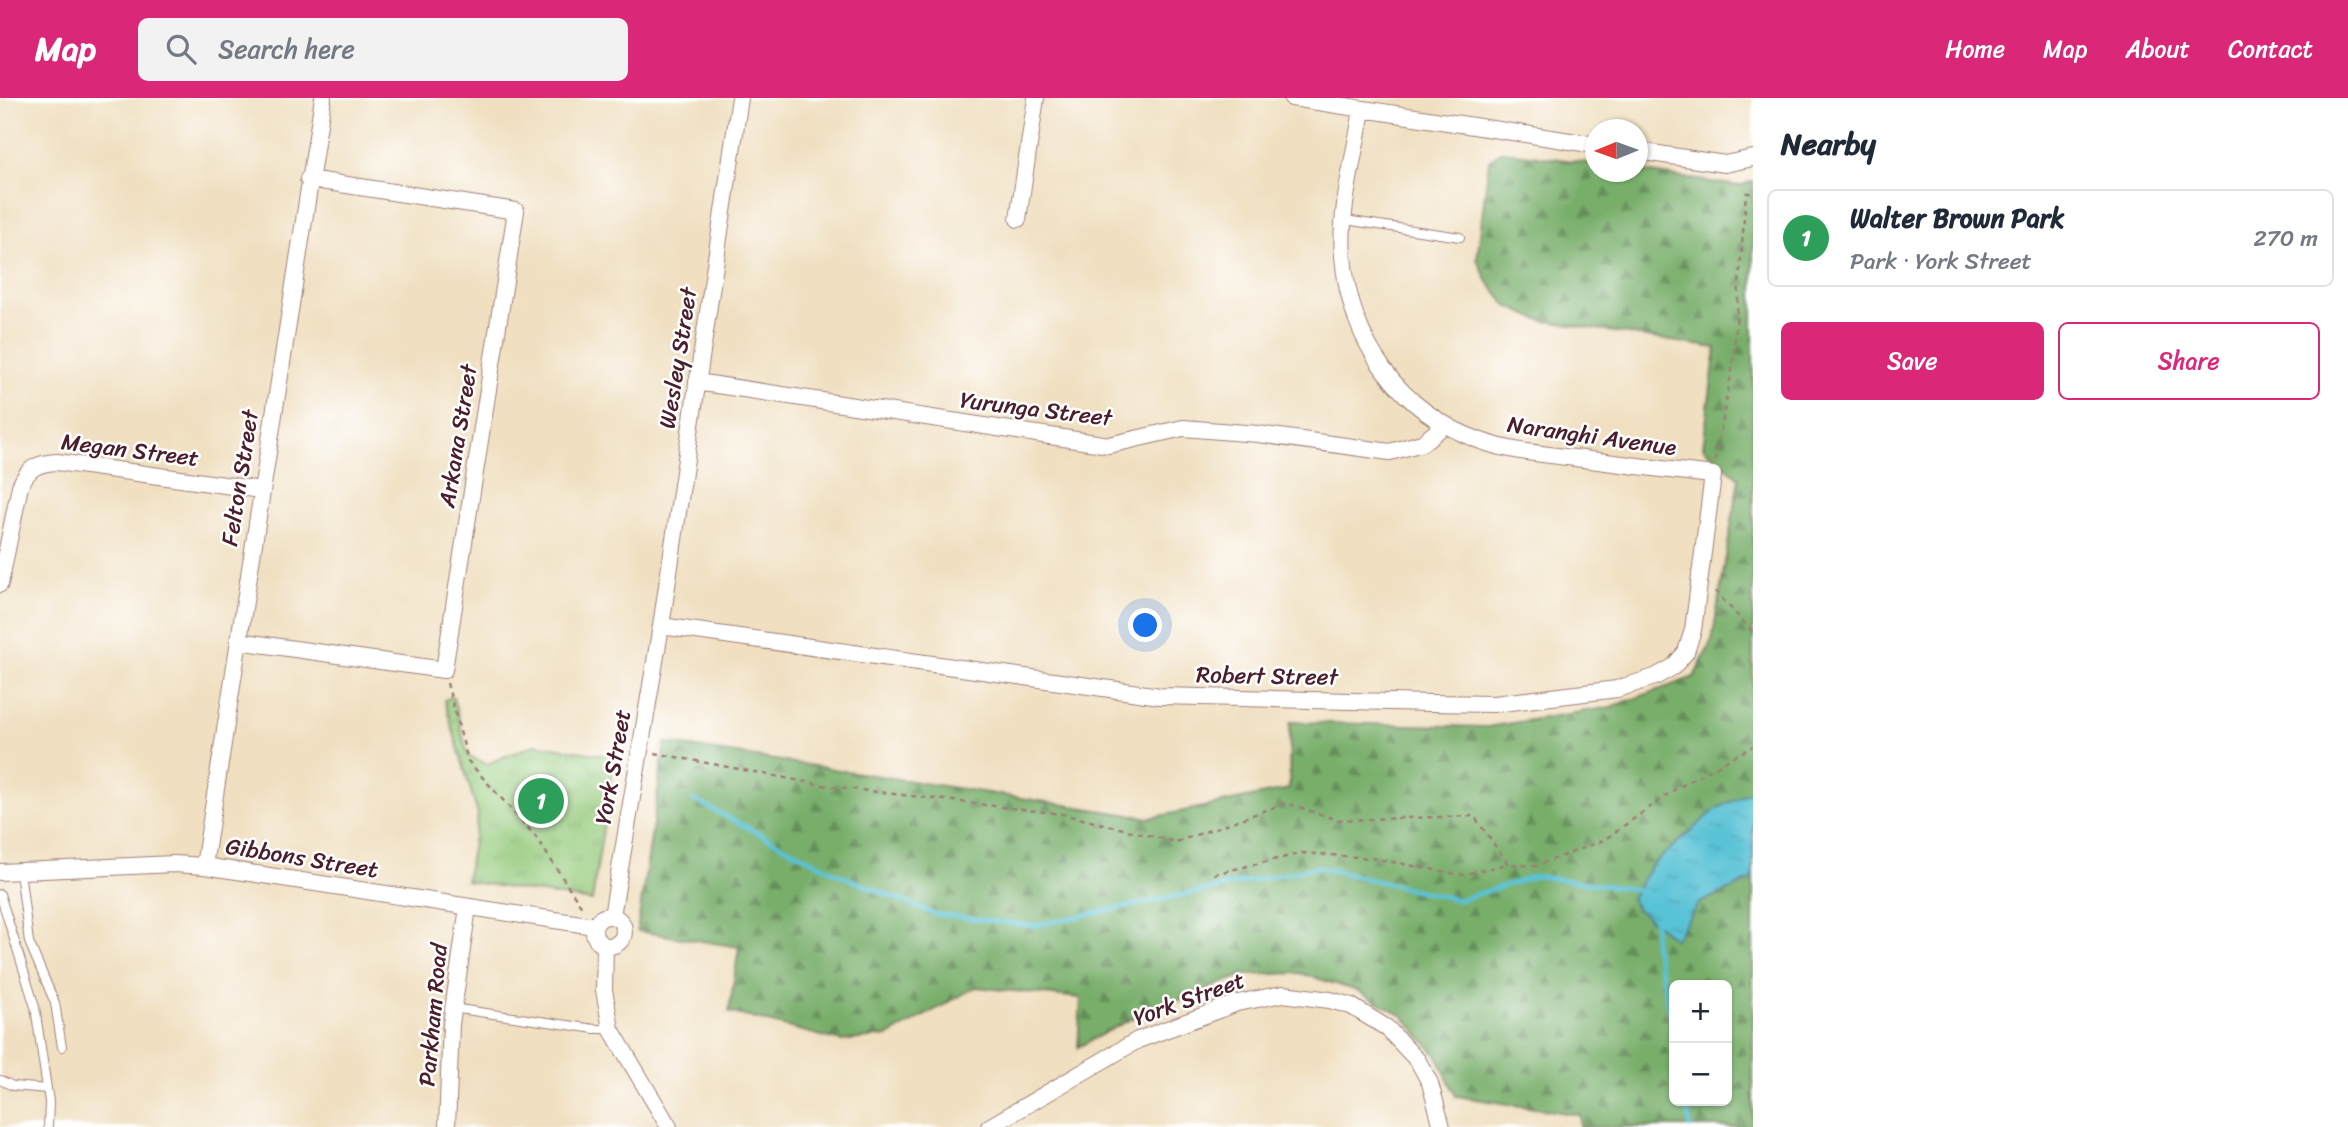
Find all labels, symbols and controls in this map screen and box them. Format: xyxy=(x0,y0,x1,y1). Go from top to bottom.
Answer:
search box xyxy=(138,18,628,81)
text: Map xyxy=(35,20,96,78)
text: Search here xyxy=(218,26,355,72)
text: Home xyxy=(1945,28,2005,70)
text: Map xyxy=(2043,28,2087,70)
text: About xyxy=(2125,28,2190,70)
text: Contact xyxy=(2228,28,2313,70)
icon: search xyxy=(162,30,200,68)
text: Nearby xyxy=(1781,117,1876,171)
north arrow xyxy=(1585,119,1648,182)
text: Walter Brown Park xyxy=(1850,195,2064,241)
text: 1 xyxy=(1801,218,1811,259)
text: 270 m xyxy=(2253,218,2318,259)
text: Park · York Street xyxy=(1850,241,2032,282)
street label: Wesley Street xyxy=(647,283,710,432)
button: Save xyxy=(1781,322,2044,400)
button: Share xyxy=(2058,322,2320,400)
street label: Arkana Street xyxy=(426,360,490,512)
street label: Yurunga Street xyxy=(958,379,1116,439)
street label: Naranghi Avenue xyxy=(1505,404,1679,468)
street label: Felton Street xyxy=(209,405,271,549)
street label: Megan Street xyxy=(59,421,201,479)
your location xyxy=(1128,608,1162,642)
street label: Robert Street xyxy=(1196,654,1340,698)
street label: York Street xyxy=(583,706,643,828)
pin: 1 xyxy=(518,775,564,827)
street label: Gibbons Street xyxy=(223,826,381,890)
street label: Parkham Road xyxy=(406,940,460,1088)
street label: York Street xyxy=(1127,960,1251,1038)
map controls xyxy=(1669,980,1732,1106)
button: + xyxy=(1669,980,1732,1043)
button: − xyxy=(1669,1043,1732,1106)

